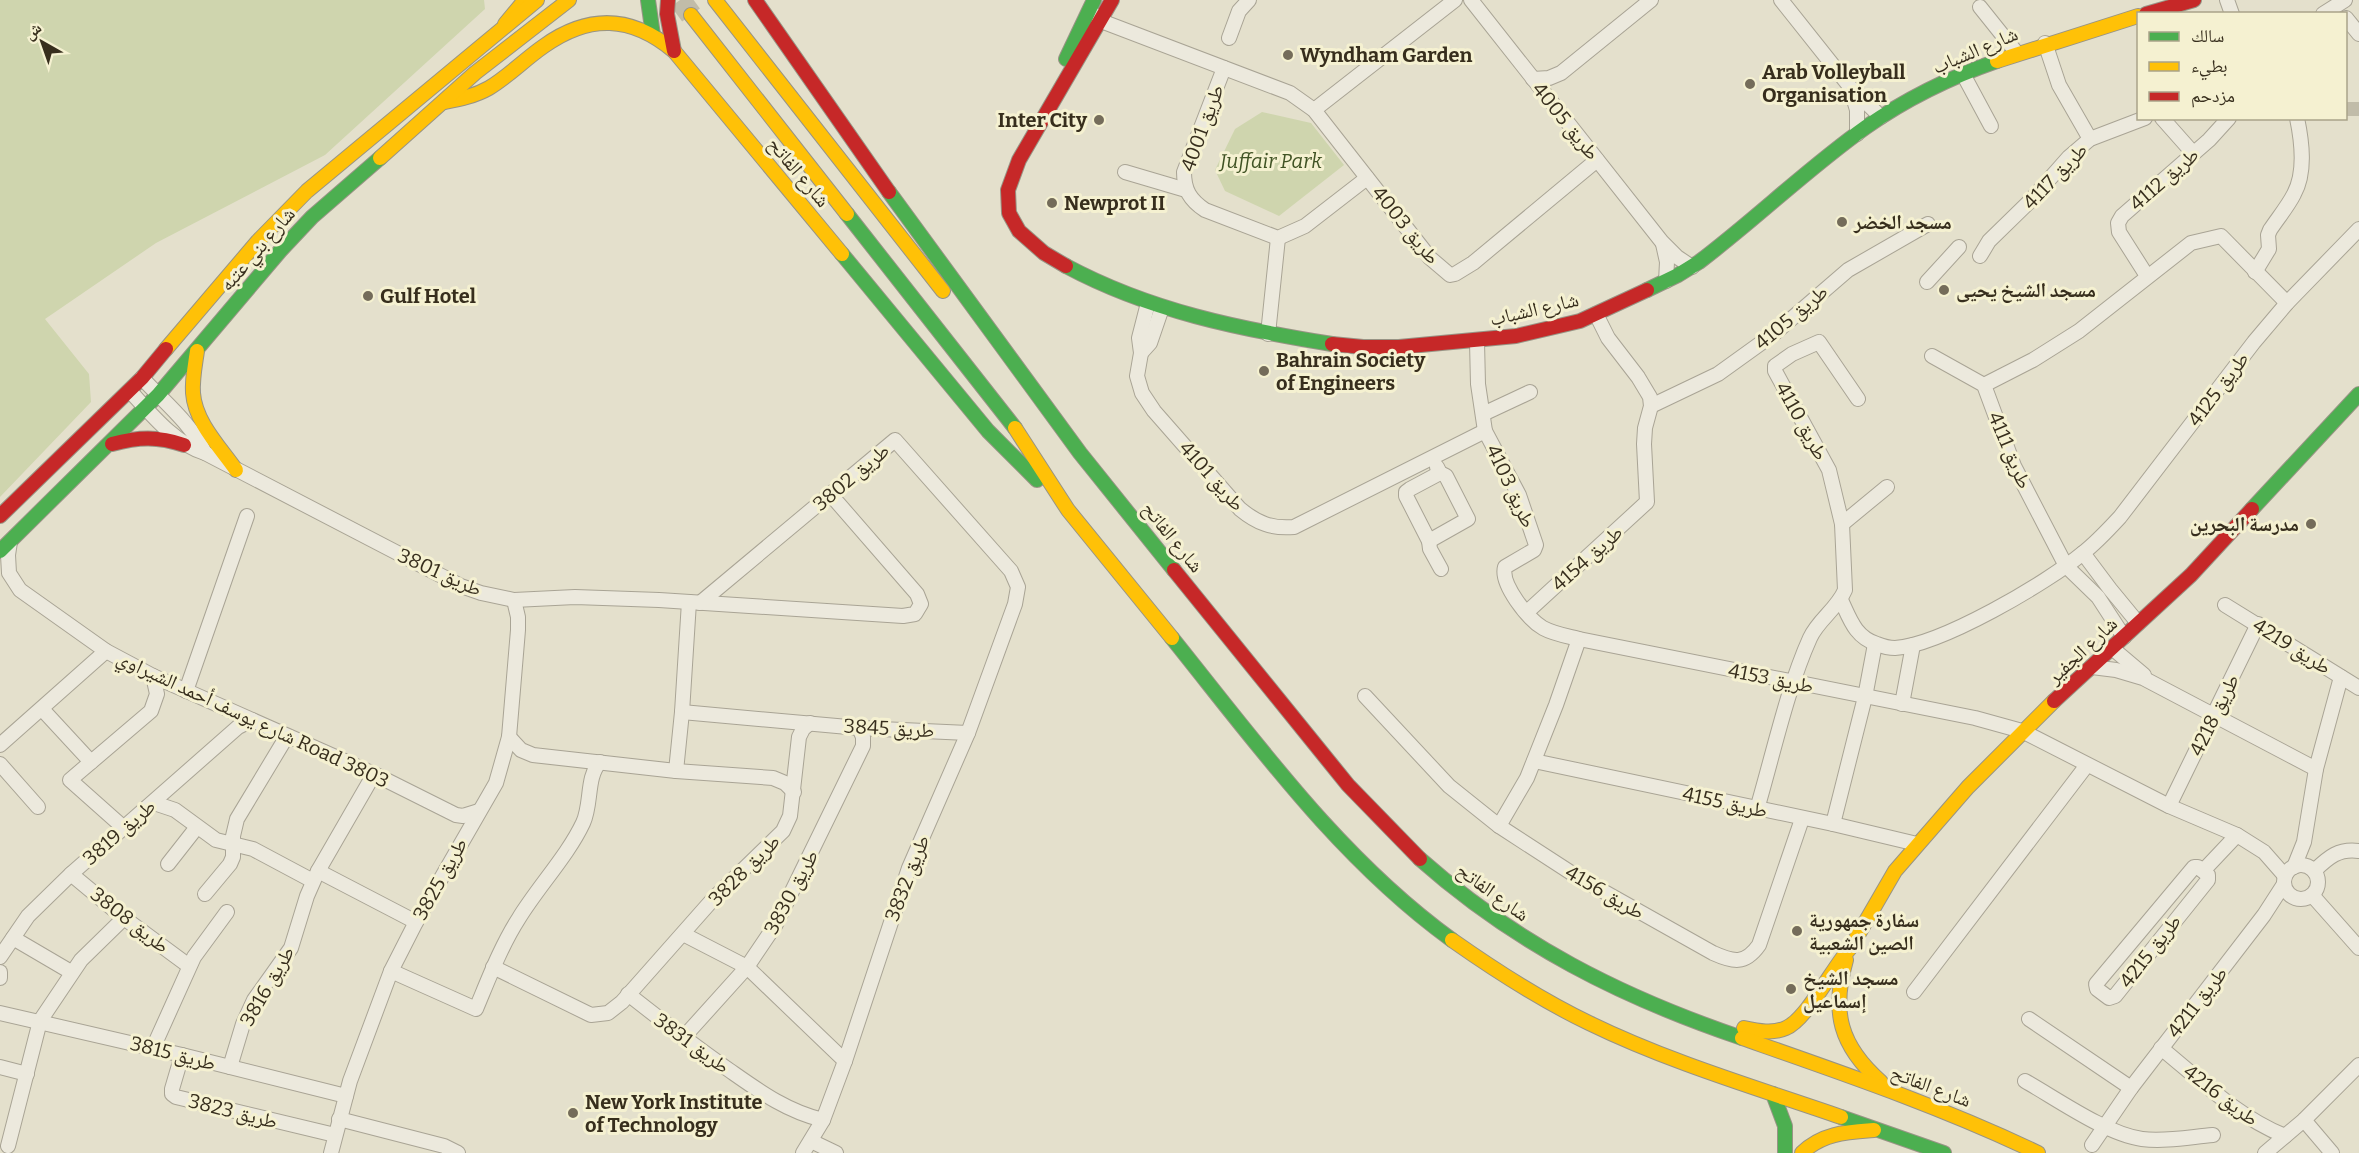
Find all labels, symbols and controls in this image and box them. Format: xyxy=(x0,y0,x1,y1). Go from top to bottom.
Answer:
north arrow xyxy=(12,12,72,72)
legend xyxy=(2137,12,2347,120)
text: ش xyxy=(20,18,45,44)
street label: شارع الشباب xyxy=(1929,21,2022,80)
text: سالك xyxy=(2191,25,2224,47)
place label: Wyndham Garden xyxy=(1300,43,1472,67)
marker: Wyndham Garden xyxy=(1281,48,1295,62)
text: بطيء xyxy=(2191,55,2228,81)
place label: Arab Volleyball Organisation xyxy=(1762,60,1905,107)
street label: طريق 4005 xyxy=(1527,77,1605,165)
marker: Arab Volleyball Organisation xyxy=(1743,77,1757,91)
street label: طريق 4001 xyxy=(1175,81,1229,175)
text: مزدحم xyxy=(2191,85,2235,108)
place label: Inter City xyxy=(998,108,1088,132)
marker: Inter City xyxy=(1092,113,1106,127)
street label: شارع الفاتح xyxy=(762,132,835,213)
street label: طريق 4117 xyxy=(2018,138,2092,214)
street label: طريق 4112 xyxy=(2125,142,2203,216)
park label: Juffair Park xyxy=(1218,149,1322,173)
street label: طريق 4003 xyxy=(1367,181,1445,269)
place label: Newprot II xyxy=(1064,191,1165,215)
marker: Newprot II xyxy=(1045,196,1059,210)
street label: شارع بني عتبه xyxy=(214,202,303,299)
place label: مسجد الخضر xyxy=(1853,210,1952,234)
marker: مسجد الخضر xyxy=(1835,215,1849,229)
place label: مسجد الشيخ يحيى xyxy=(1956,278,2096,303)
street label: طريق 4105 xyxy=(1749,279,1833,355)
marker: مسجد الشيخ يحيى xyxy=(1937,283,1951,297)
place label: Gulf Hotel xyxy=(380,284,476,308)
street label: شارع الشباب xyxy=(1487,287,1581,332)
marker: Gulf Hotel xyxy=(361,289,375,303)
street label: طريق 4125 xyxy=(2182,347,2254,431)
place label: Bahrain Society of Engineers xyxy=(1276,348,1426,395)
marker: Bahrain Society of Engineers xyxy=(1257,364,1271,378)
street label: طريق 4110 xyxy=(1771,378,1833,464)
street label: طريق 4111 xyxy=(1983,408,2037,492)
street label: طريق 4101 xyxy=(1174,436,1250,516)
street label: طريق 3802 xyxy=(808,438,894,516)
street label: طريق 4103 xyxy=(1481,441,1541,531)
street label: شارع الفاتح xyxy=(1136,497,1209,578)
place label: مدرسة البحرين xyxy=(2190,512,2299,537)
marker: مدرسة البحرين xyxy=(2304,517,2318,531)
street label: طريق 4154 xyxy=(1547,520,1627,596)
street label: طريق 3801 xyxy=(394,543,486,601)
street label: شارع الجفير xyxy=(2041,611,2123,690)
street label: طريق 4219 xyxy=(2249,613,2335,679)
street label: شارع يوسف أحمد الشيراوي Road 3803 xyxy=(111,645,393,796)
street label: طريق 4153 xyxy=(1726,658,1816,698)
street label: طريق 4218 xyxy=(2184,670,2244,760)
street label: طريق 3845 xyxy=(843,714,935,742)
street label: طريق 4155 xyxy=(1680,781,1770,823)
street label: طريق 3819 xyxy=(78,794,160,870)
street label: طريق 3828 xyxy=(703,829,785,911)
street label: طريق 3832 xyxy=(880,832,934,924)
street label: طريق 3825 xyxy=(408,834,472,924)
street label: طريق 3830 xyxy=(759,846,823,938)
street label: شارع الفاتح xyxy=(1451,858,1534,927)
street label: طريق 4156 xyxy=(1561,860,1649,924)
street label: طريق 3808 xyxy=(86,882,174,958)
place label: سفارة جمهورية الصين الشعبية xyxy=(1809,908,1919,956)
street label: طريق 4215 xyxy=(2114,910,2186,992)
marker: سفارة جمهورية الصين الشعبية xyxy=(1790,924,1804,938)
street label: طريق 3816 xyxy=(235,942,299,1030)
street label: طريق 4211 xyxy=(2162,962,2232,1042)
place label: مسجد الشيخ إسماعيل xyxy=(1803,966,1898,1014)
marker: مسجد الشيخ إسماعيل xyxy=(1784,982,1798,996)
street label: طريق 3831 xyxy=(650,1008,734,1078)
street label: طريق 3815 xyxy=(128,1031,218,1075)
street label: طريق 4216 xyxy=(2179,1059,2263,1131)
street label: شارع الفاتح xyxy=(1887,1060,1975,1113)
street label: طريق 3823 xyxy=(186,1088,280,1134)
place label: New York Institute of Technology xyxy=(585,1090,762,1137)
marker: New York Institute of Technology xyxy=(566,1106,580,1120)

